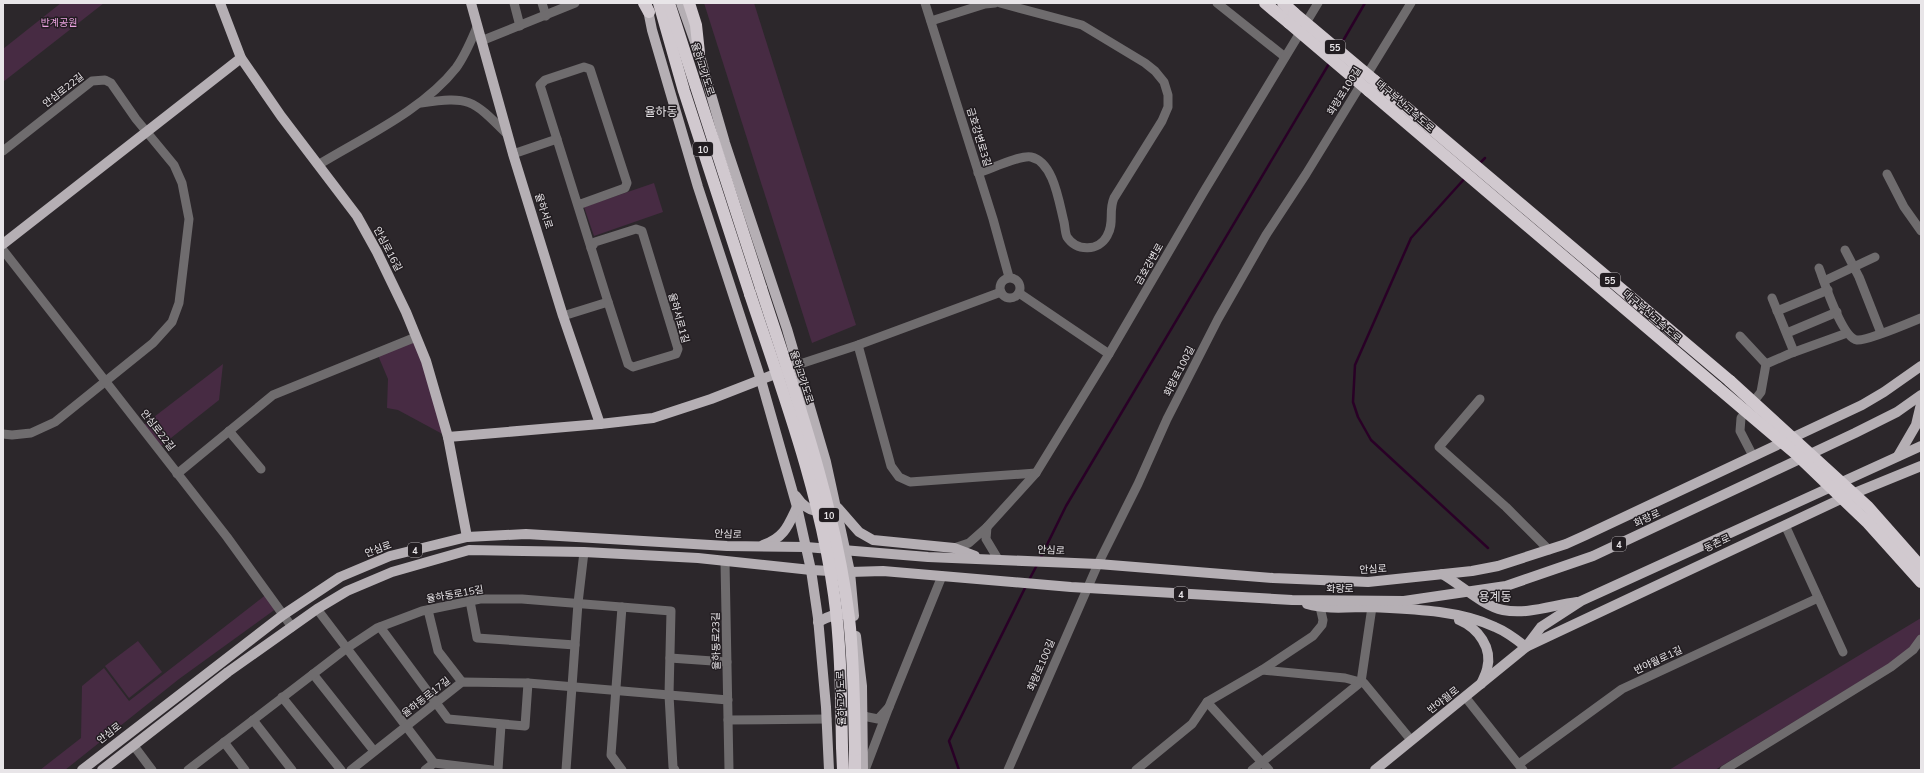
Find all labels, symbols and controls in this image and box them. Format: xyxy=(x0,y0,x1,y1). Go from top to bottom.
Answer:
park label: 반계공원 xyxy=(41,16,77,29)
road number: 55 xyxy=(1325,40,1345,54)
street label: 율하고가도로 xyxy=(688,41,718,97)
street label: 화랑로100길 xyxy=(1324,64,1364,118)
street label: 안심로22길 xyxy=(40,70,86,110)
street label: 대구부산고속도로 xyxy=(1373,77,1437,135)
district label: 율하동 xyxy=(644,104,678,119)
street label: 금호강변로3길 xyxy=(964,106,994,168)
road number: 10 xyxy=(693,142,713,156)
street label: 율하서로 xyxy=(532,191,556,231)
street label: 안심로16길 xyxy=(371,224,405,274)
street label: 금호강변로 xyxy=(1132,241,1166,287)
road number: 55 xyxy=(1600,273,1620,287)
street label: 대구부산고속도로 xyxy=(1620,287,1684,345)
street label: 율하서로1길 xyxy=(666,291,692,345)
street label: 화랑로100길 xyxy=(1161,344,1197,398)
street label: 율하고가도로 xyxy=(787,349,817,405)
street label: 안심로22길 xyxy=(138,407,178,453)
street label: 화랑로 xyxy=(1632,506,1662,530)
road number: 10 xyxy=(819,508,839,522)
street label: 안심로 xyxy=(714,527,742,541)
street label: 동촌로 xyxy=(1702,531,1732,555)
road number: 4 xyxy=(1612,537,1626,551)
street label: 안심로 xyxy=(363,538,393,560)
road number: 4 xyxy=(408,543,422,557)
street label: 안심로 xyxy=(1037,543,1065,557)
street label: 안심로 xyxy=(1359,562,1387,576)
street label: 화랑로 xyxy=(1326,582,1354,595)
street label: 율하동로15길 xyxy=(425,583,485,605)
road number: 4 xyxy=(1174,587,1188,601)
district label: 용계동 xyxy=(1478,589,1512,604)
street label: 율하동로23길 xyxy=(709,612,723,670)
street label: 화랑로100길 xyxy=(1024,637,1058,693)
street label: 반야월로1길 xyxy=(1632,643,1684,677)
street label: 율하고가도로 xyxy=(834,670,848,726)
street label: 율하동로17길 xyxy=(399,674,453,720)
street label: 반야월로 xyxy=(1424,684,1462,716)
street label: 안심로 xyxy=(94,719,124,747)

